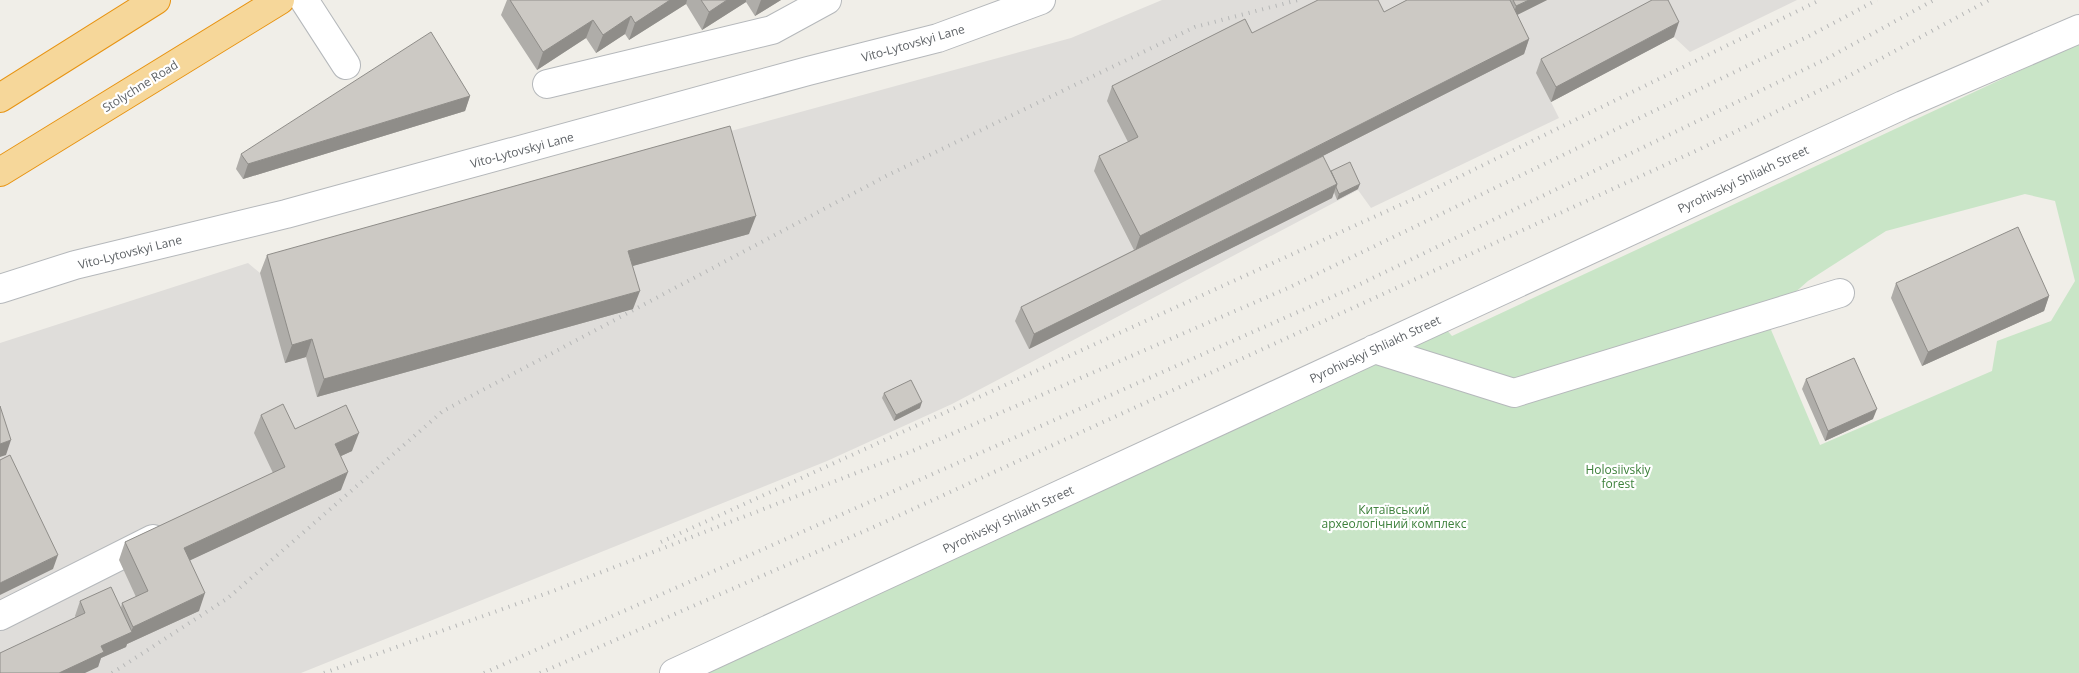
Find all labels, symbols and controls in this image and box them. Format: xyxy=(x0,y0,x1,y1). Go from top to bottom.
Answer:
street label: Vito-Lytovskyi Lane xyxy=(859,20,967,66)
street label: Stolychne Road xyxy=(99,56,181,116)
street label: Vito-Lytovskyi Lane xyxy=(468,128,576,172)
street label: Pyrohivskyi Shliakh Street xyxy=(1675,141,1811,217)
street label: Vito-Lytovskyi Lane xyxy=(76,231,184,273)
street label: Pyrohivskyi Shliakh Street xyxy=(1307,311,1443,387)
park label: Holosiivskiy forest xyxy=(1585,461,1652,492)
street label: Pyrohivskyi Shliakh Street xyxy=(940,481,1076,557)
park label: Китаївський археологічний комплекс xyxy=(1321,501,1467,532)

